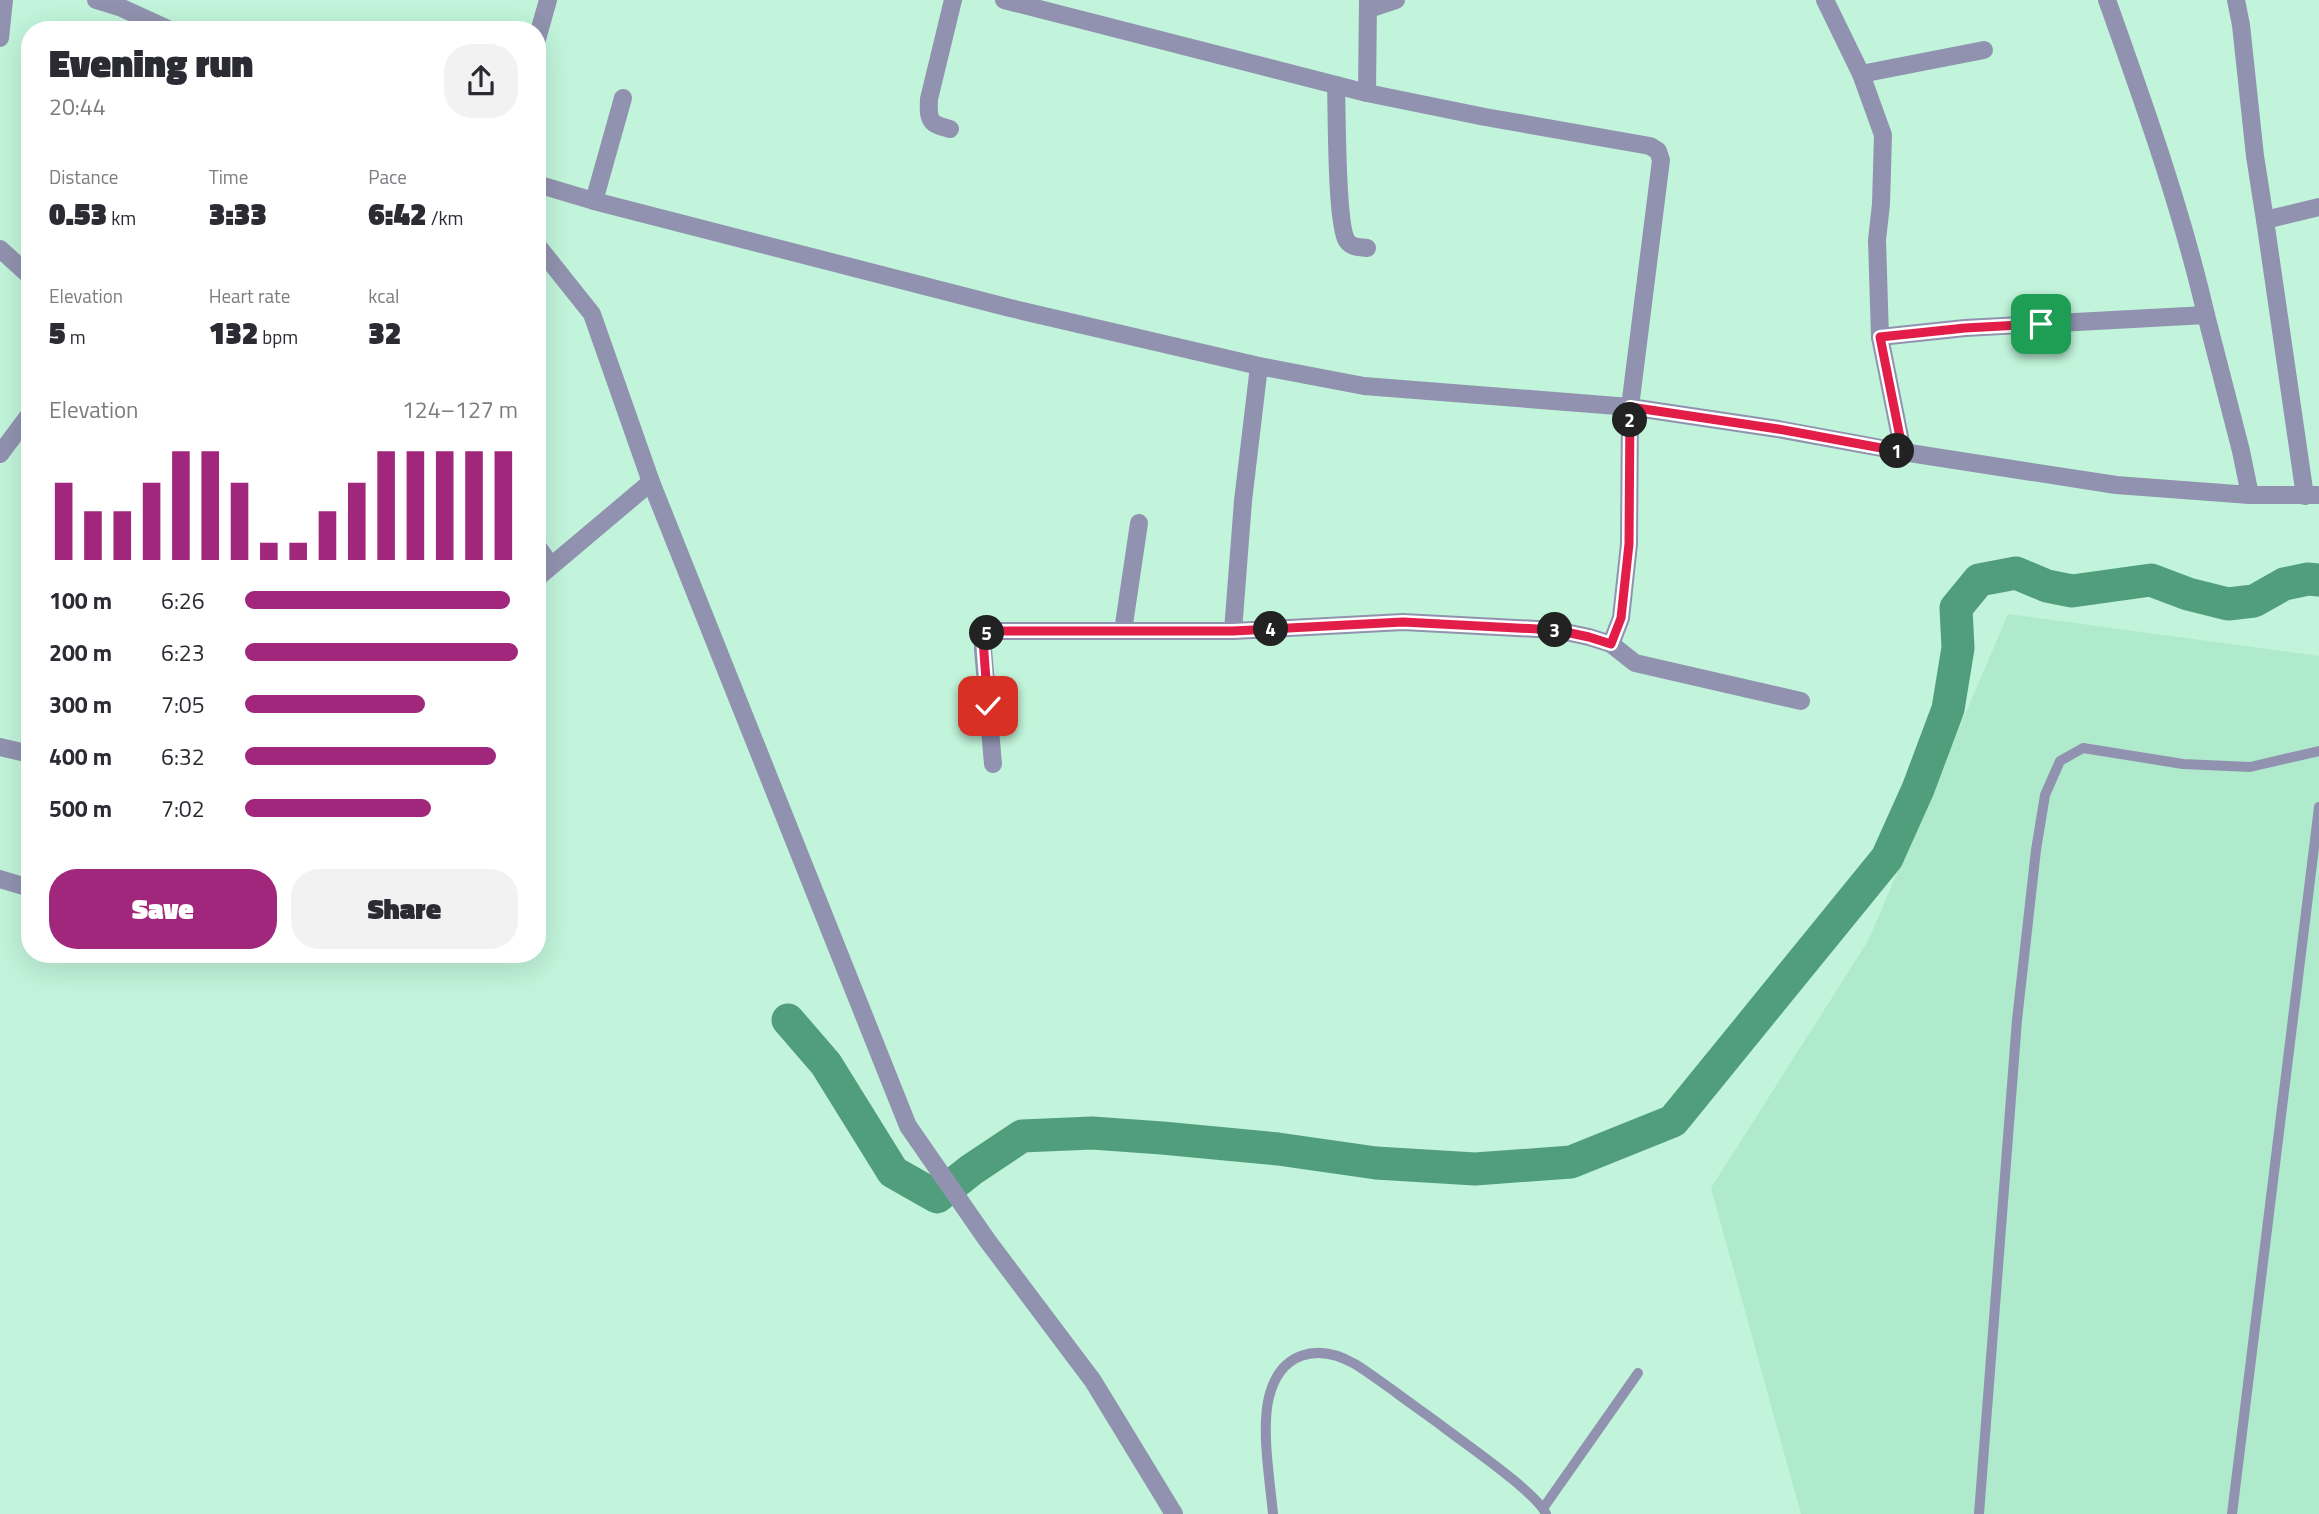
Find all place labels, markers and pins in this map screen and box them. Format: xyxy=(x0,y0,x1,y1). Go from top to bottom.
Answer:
pin xyxy=(2011,294,2071,354)
pin: 2 xyxy=(1612,402,1648,438)
pin: 1 xyxy=(1880,434,1914,468)
pin: 4 xyxy=(1254,612,1288,646)
pin: 3 xyxy=(1538,612,1572,648)
pin: 5 xyxy=(970,616,1004,650)
pin xyxy=(958,676,1018,736)

